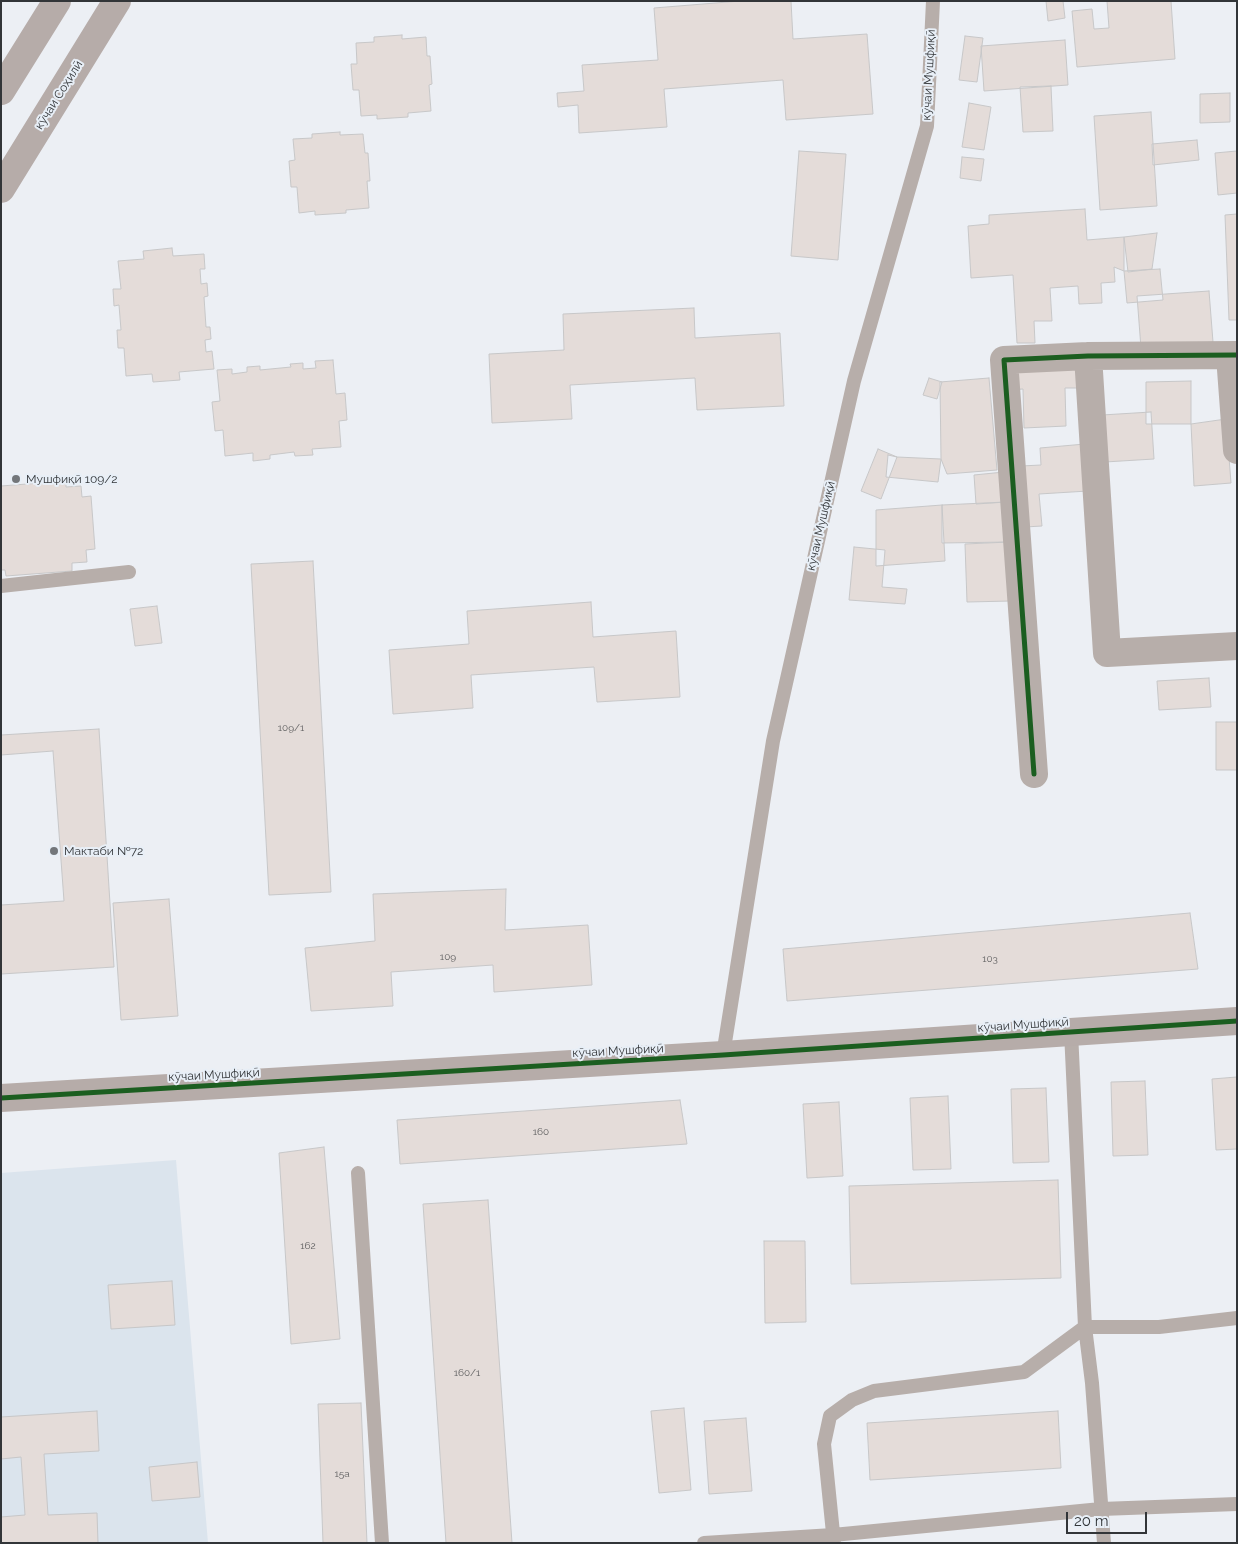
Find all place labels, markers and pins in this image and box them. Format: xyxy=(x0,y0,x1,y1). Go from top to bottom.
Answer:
place label: Мушфиқӣ 109/2 xyxy=(26,472,117,486)
marker: Мушфиқӣ 109/2 xyxy=(10,473,22,485)
place label: Мактаби №72 xyxy=(64,844,143,858)
marker: Мактаби №72 xyxy=(48,845,60,857)

